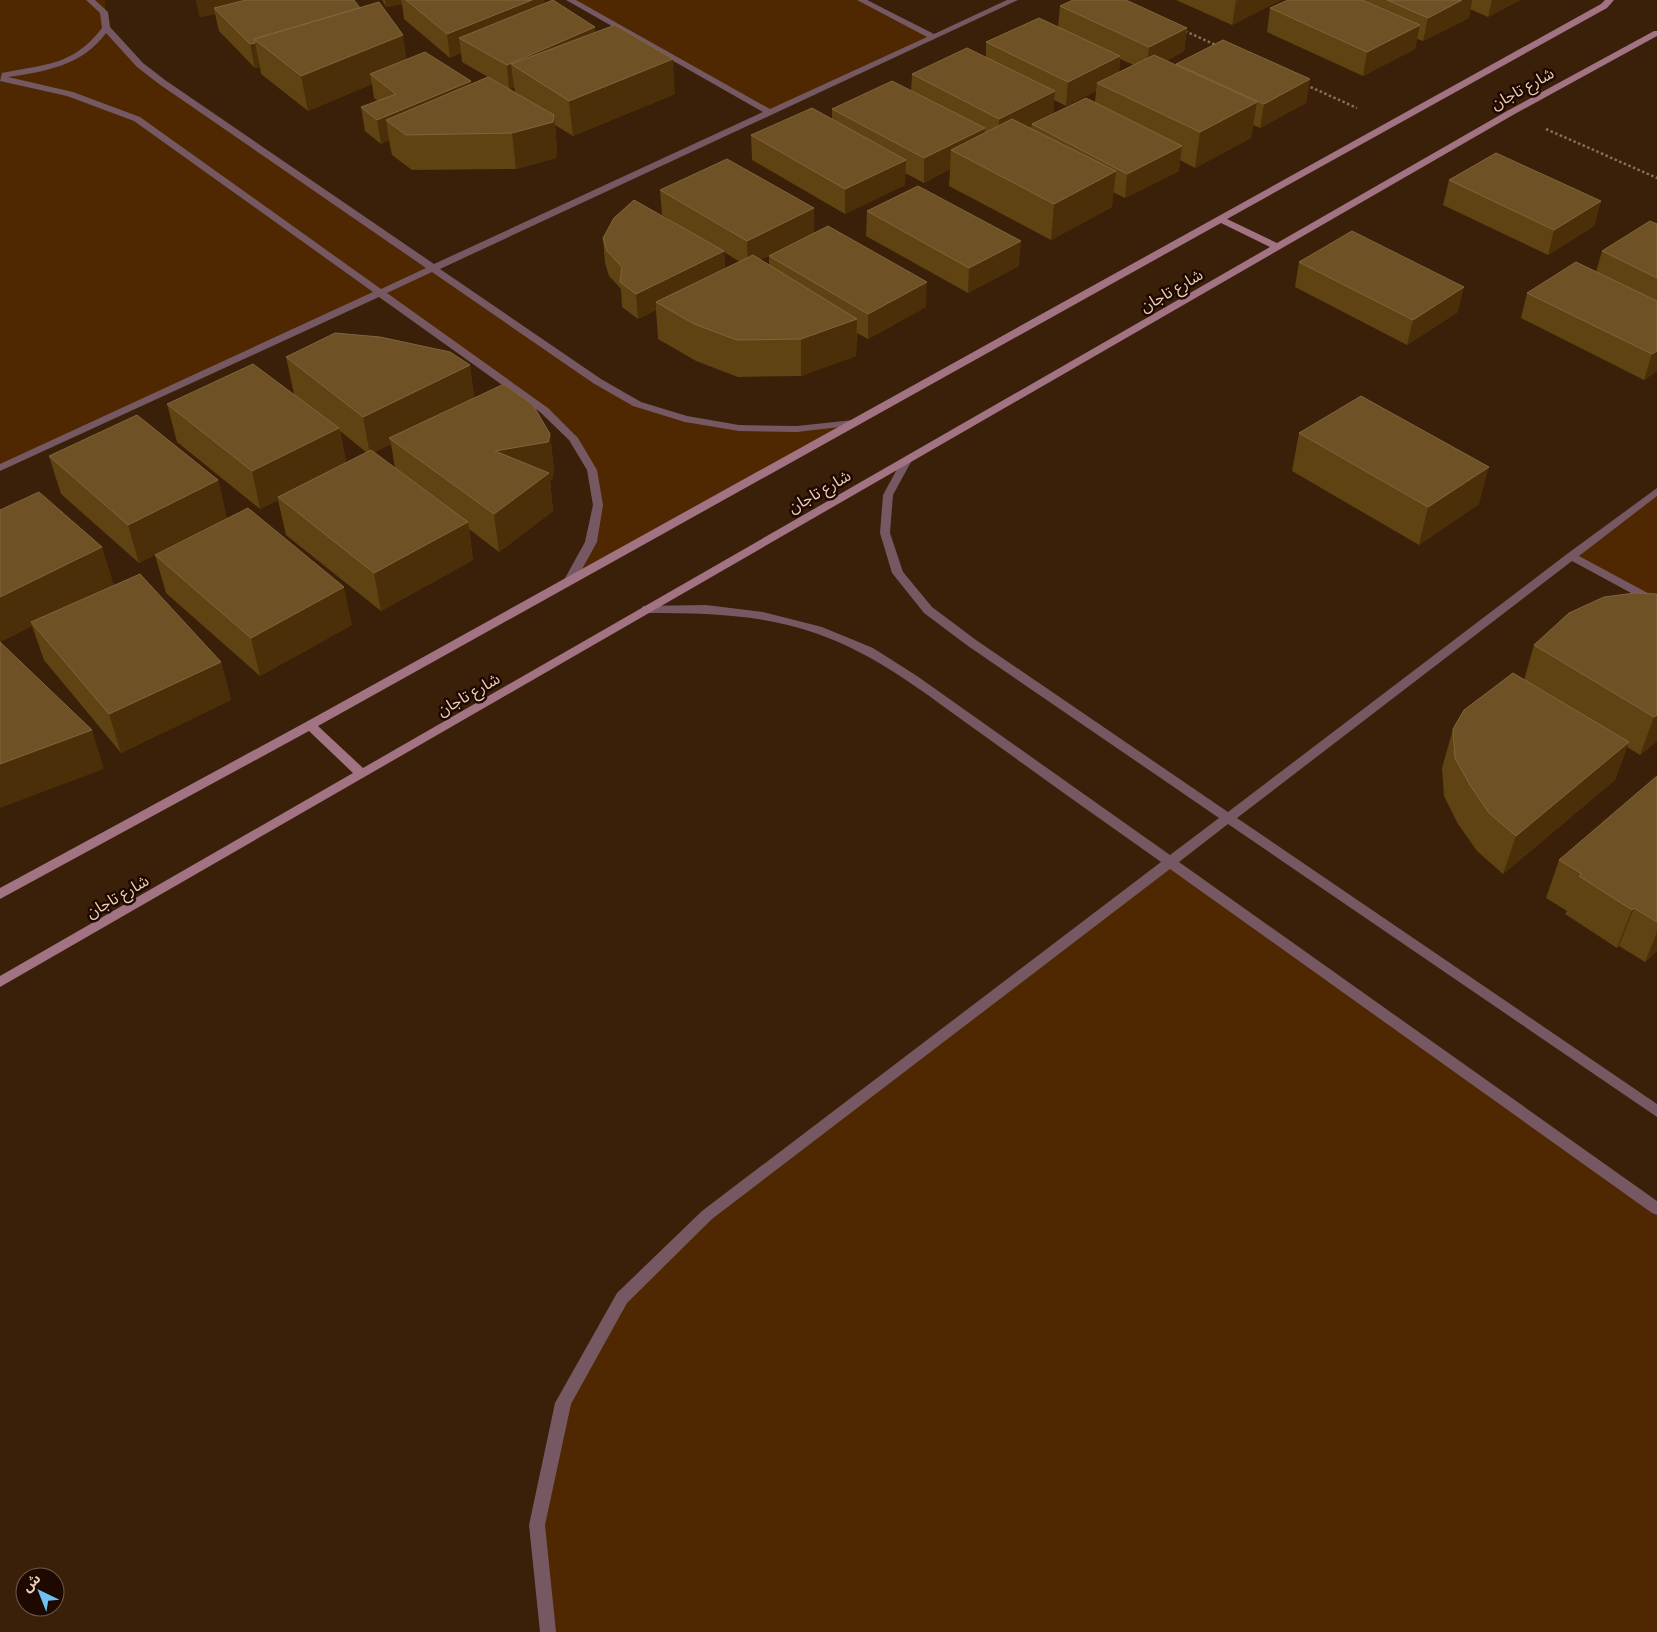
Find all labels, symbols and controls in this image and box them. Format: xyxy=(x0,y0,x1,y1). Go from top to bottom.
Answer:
street label: شارع تاجان xyxy=(1486,62,1559,116)
street label: شارع تاجان xyxy=(1135,263,1208,319)
street label: شارع تاجان xyxy=(783,464,856,520)
street label: شارع تاجان xyxy=(432,667,505,723)
street label: شارع تاجان xyxy=(81,869,154,925)
north arrow xyxy=(15,1567,65,1617)
text: ش xyxy=(17,1569,45,1596)

